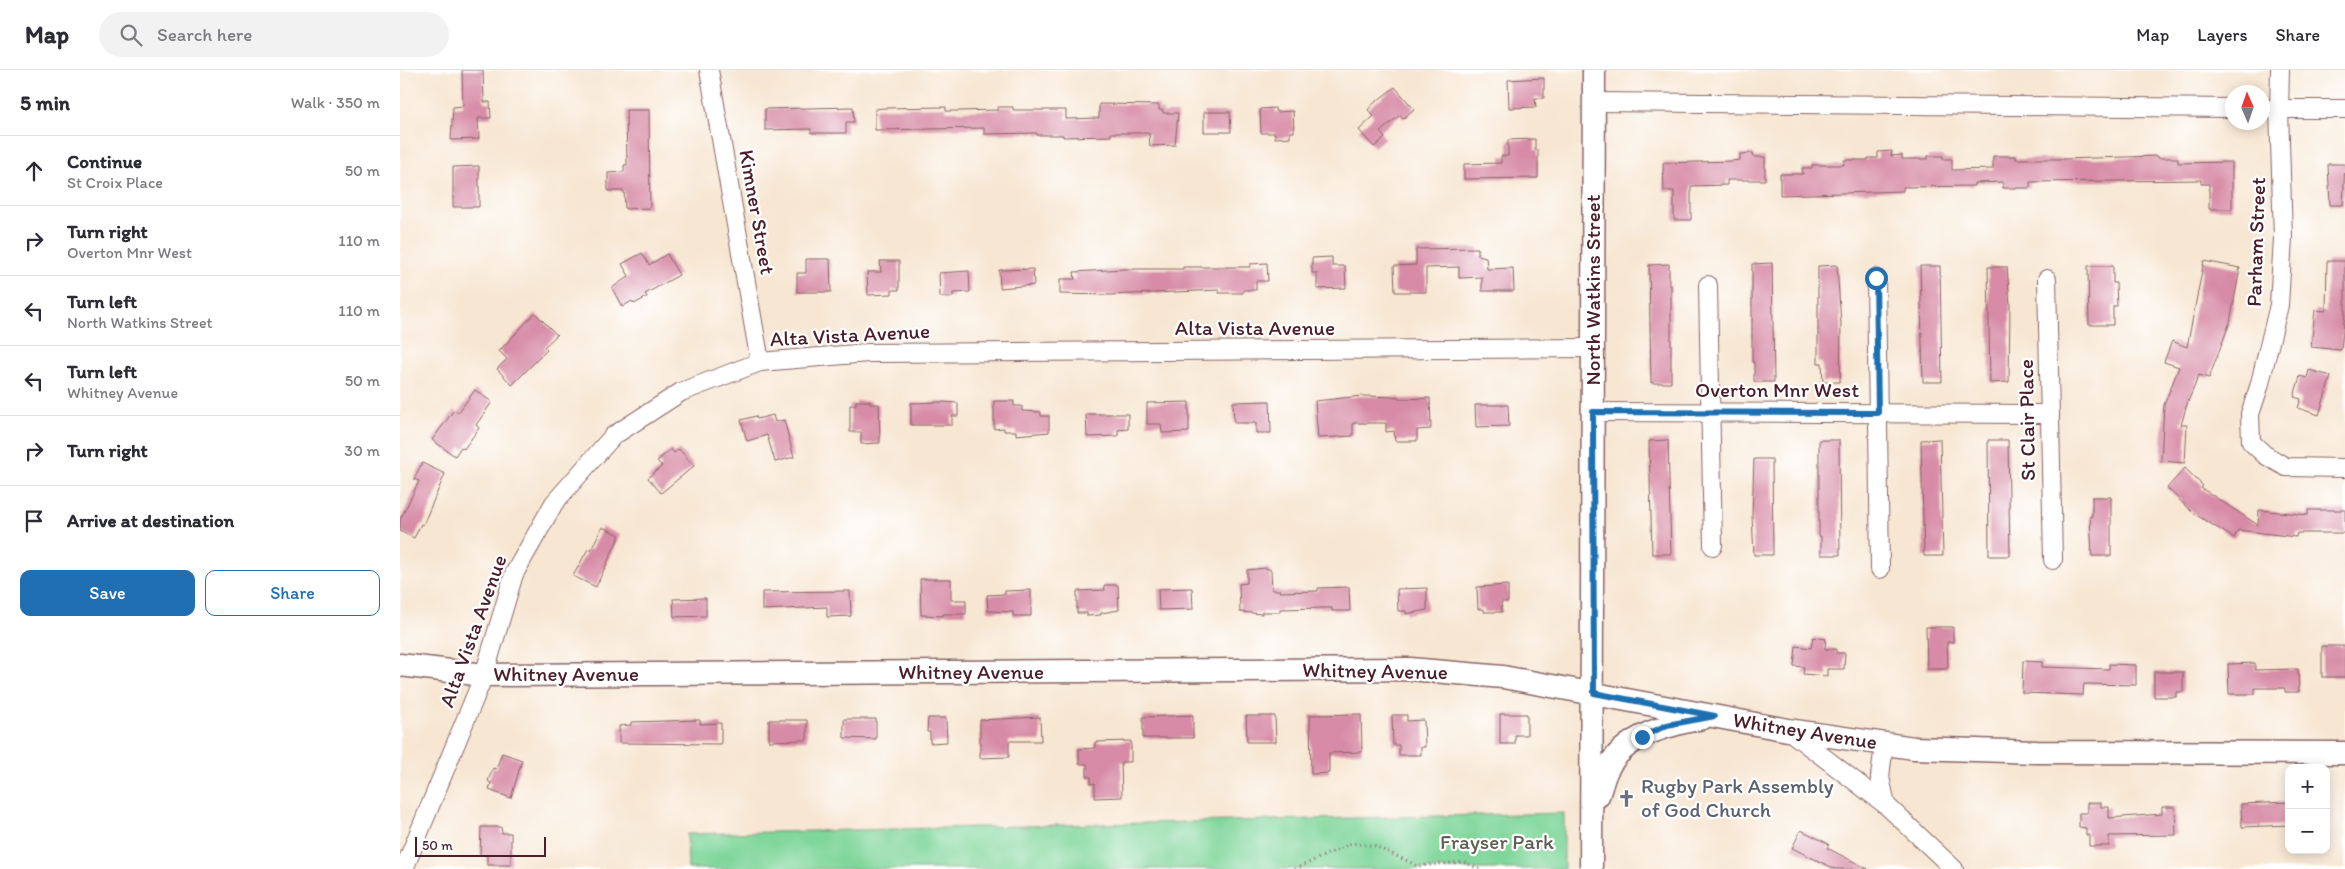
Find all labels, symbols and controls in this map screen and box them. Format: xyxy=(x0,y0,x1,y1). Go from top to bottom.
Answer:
search box xyxy=(99,12,449,57)
text: Map xyxy=(25,20,69,49)
icon: search xyxy=(117,21,145,49)
text: Search here xyxy=(157,23,252,46)
text: Map xyxy=(2136,24,2169,46)
text: Layers xyxy=(2197,24,2247,46)
text: Share xyxy=(2275,24,2320,46)
north arrow xyxy=(2225,85,2270,130)
text: 5 min xyxy=(20,90,70,115)
text: Walk · 350 m xyxy=(291,93,380,112)
street label: Kimner Street xyxy=(734,148,781,276)
text: Continue xyxy=(67,150,142,173)
icon: ahead xyxy=(20,157,48,185)
text: 50 m xyxy=(345,161,380,180)
text: St Croix Place xyxy=(67,173,163,192)
street label: Parham Street xyxy=(2241,177,2270,307)
street label: North Watkins Street xyxy=(1580,194,1605,386)
text: Turn right xyxy=(67,220,148,243)
icon: right xyxy=(20,227,48,255)
text: 110 m xyxy=(338,231,380,250)
text: Overton Mnr West xyxy=(67,243,192,262)
route start xyxy=(1865,267,1888,290)
text: Turn left xyxy=(67,290,137,313)
icon: left xyxy=(20,297,48,325)
text: 110 m xyxy=(338,301,380,320)
text: North Watkins Street xyxy=(67,313,213,332)
street label: Alta Vista Avenue xyxy=(1175,315,1335,340)
street label: Alta Vista Avenue xyxy=(769,318,931,351)
street label: St Clair Place xyxy=(2013,359,2040,481)
text: Turn left xyxy=(67,360,137,383)
icon: left xyxy=(20,367,48,395)
text: 50 m xyxy=(345,371,380,390)
street label: Overton Mnr West xyxy=(1695,377,1859,402)
text: Whitney Avenue xyxy=(67,383,178,402)
icon: right xyxy=(20,437,48,465)
text: Turn right xyxy=(67,439,148,462)
text: 30 m xyxy=(344,441,380,460)
icon: arrive xyxy=(20,507,48,535)
text: Arrive at destination xyxy=(67,509,234,532)
street label: Alta Vista Avenue xyxy=(433,551,512,710)
button: Save xyxy=(20,570,195,616)
button: Share xyxy=(205,570,380,616)
street label: Whitney Avenue xyxy=(1302,657,1448,684)
street label: Whitney Avenue xyxy=(898,659,1044,684)
street label: Whitney Avenue xyxy=(493,661,639,686)
street label: Whitney Avenue xyxy=(1731,707,1879,754)
route end xyxy=(1631,726,1654,749)
map controls xyxy=(2285,764,2330,854)
button: + xyxy=(2285,764,2330,809)
place label: Rugby Park Assembly of God Church xyxy=(1641,773,1834,822)
church icon: Rugby Park Assembly of God Church xyxy=(1617,788,1637,808)
button: − xyxy=(2285,809,2330,854)
park label: Frayser Park xyxy=(1440,829,1554,854)
scale bar xyxy=(415,834,546,857)
text: 50 m xyxy=(422,837,453,854)

